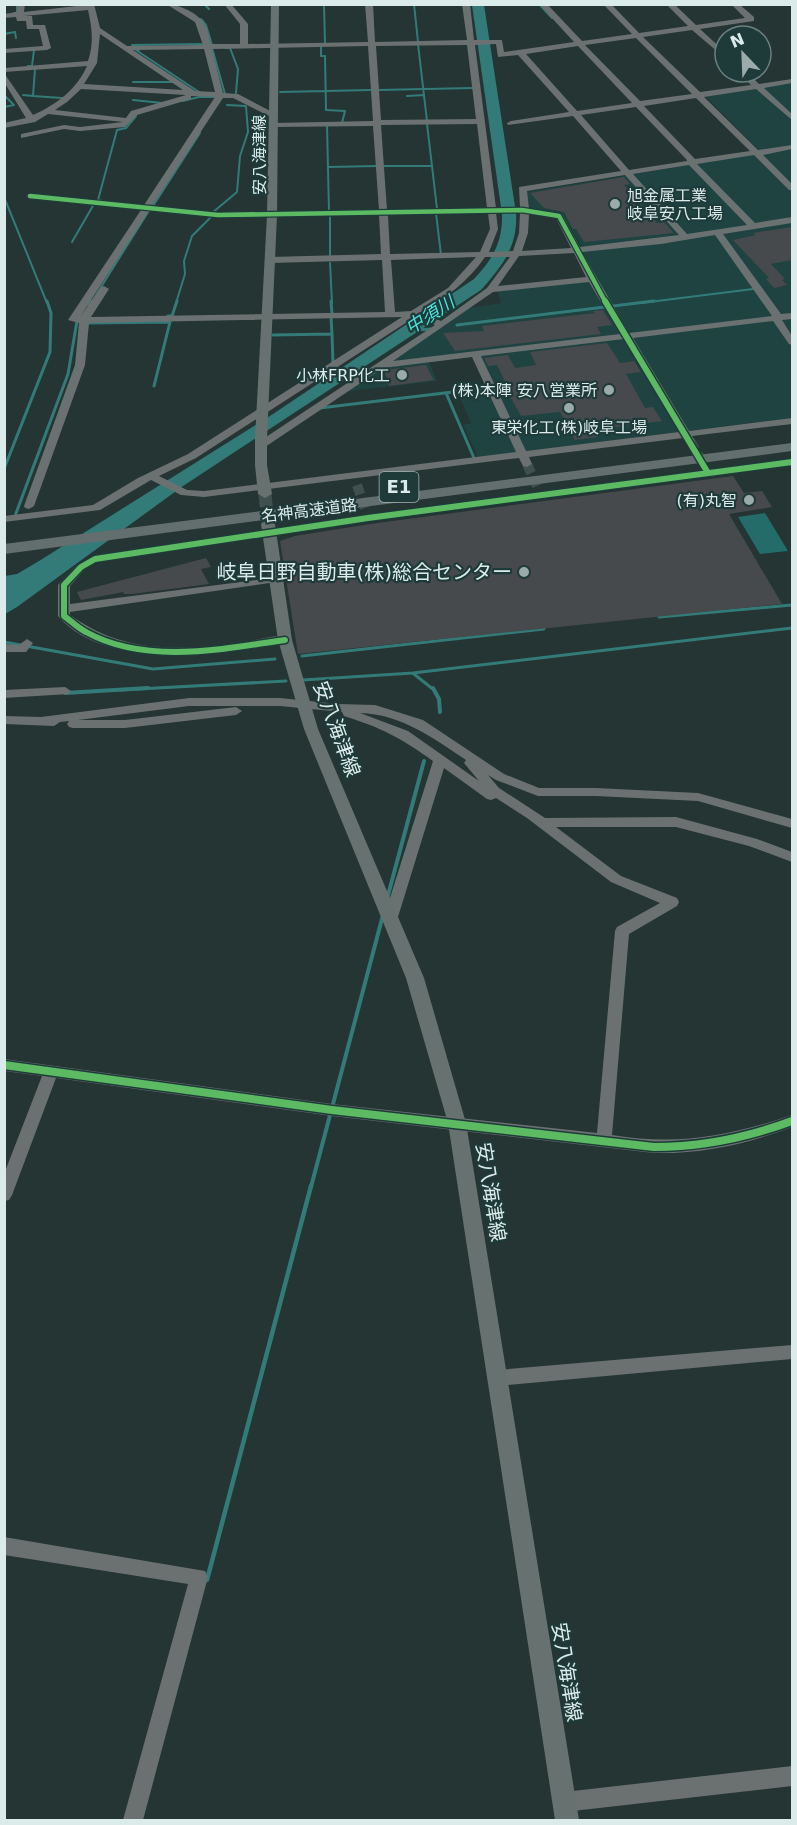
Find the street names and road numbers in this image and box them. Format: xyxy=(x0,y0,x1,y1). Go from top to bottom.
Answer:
street label: 安八海津線 xyxy=(250,115,269,195)
road number: E1 xyxy=(380,472,418,502)
street label: 名神高速道路 xyxy=(260,495,358,526)
street label: 安八海津線 xyxy=(309,678,365,780)
street label: 安八海津線 xyxy=(471,1141,511,1243)
street label: 安八海津線 xyxy=(547,1621,587,1723)

